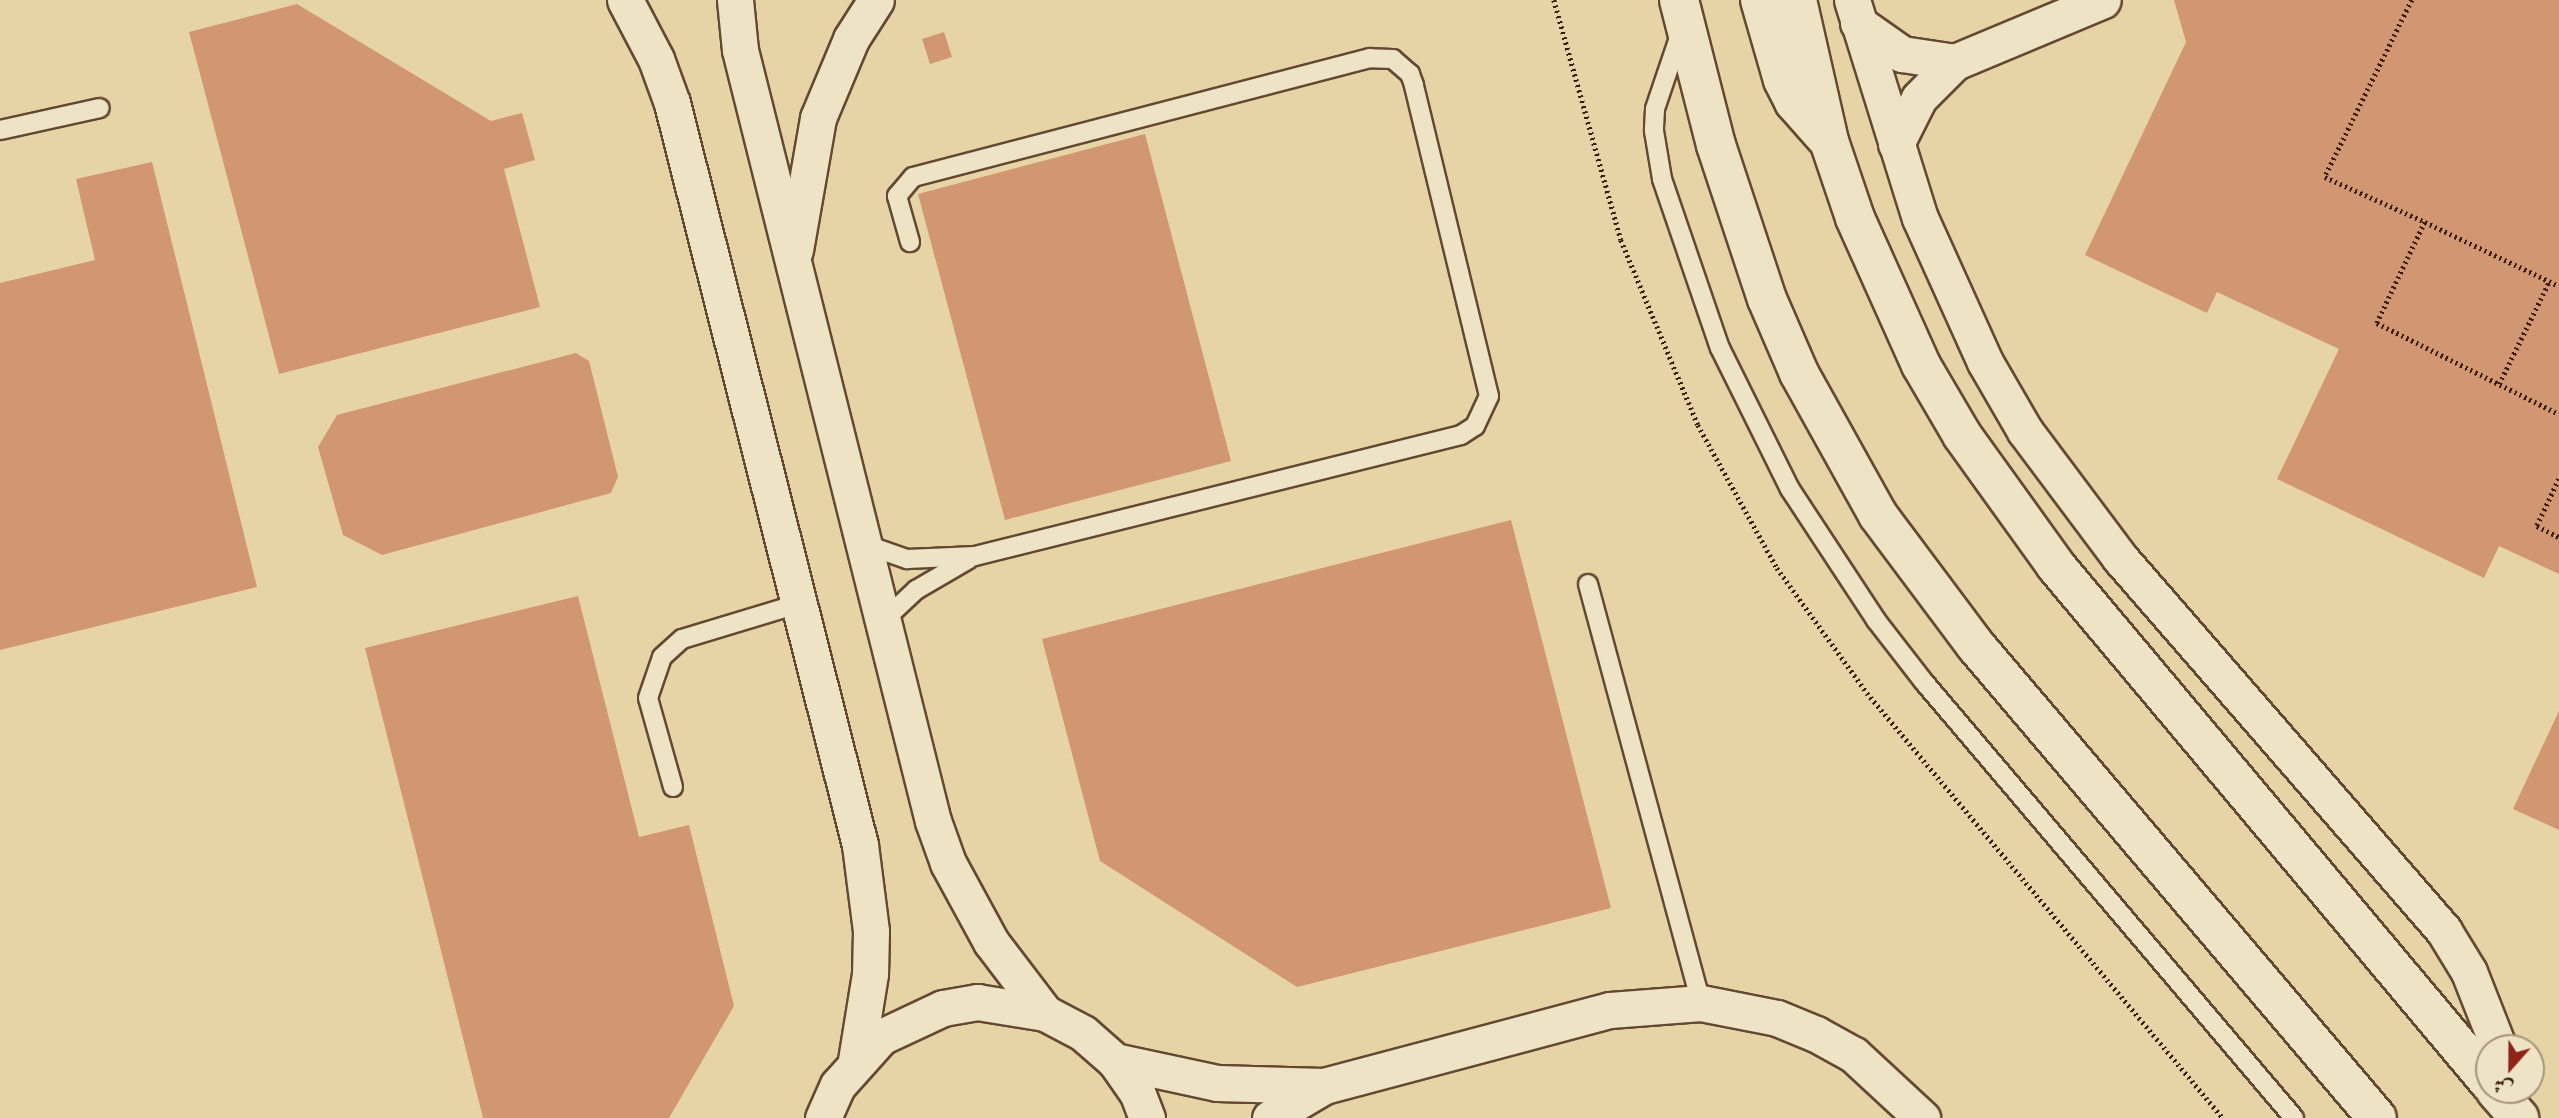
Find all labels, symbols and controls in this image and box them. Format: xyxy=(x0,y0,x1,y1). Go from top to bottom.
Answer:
north arrow xyxy=(2475,1034,2545,1104)
text: ش xyxy=(2490,1072,2516,1101)

